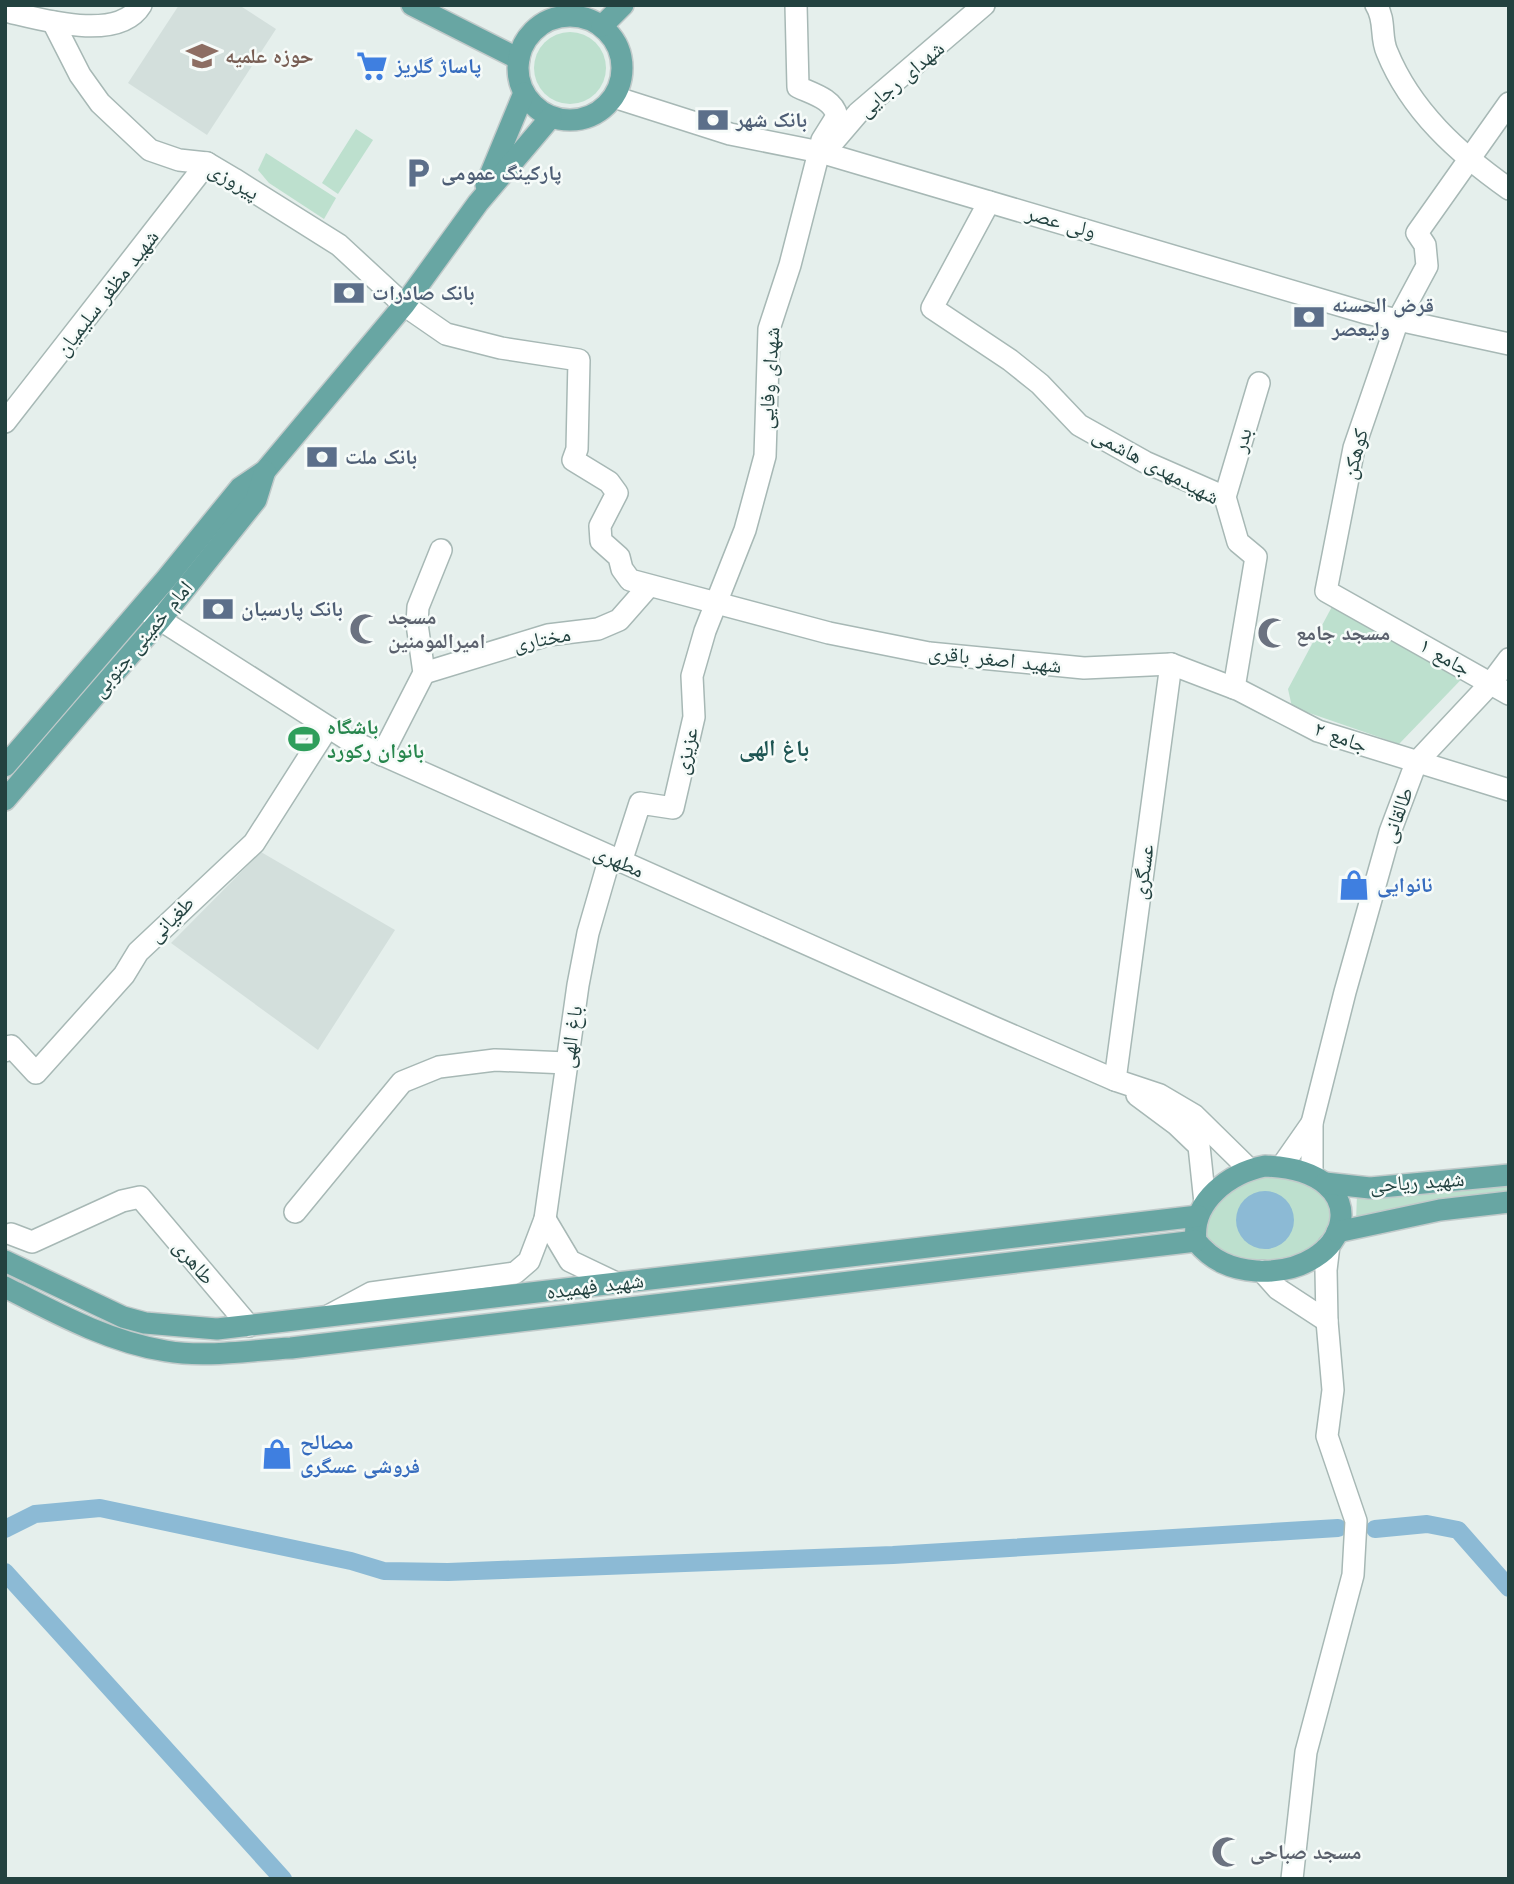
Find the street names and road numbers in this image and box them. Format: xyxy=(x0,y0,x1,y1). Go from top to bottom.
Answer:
street label: شهدای رجایی xyxy=(852,35,950,123)
street label: پیروزی xyxy=(204,156,264,205)
street label: ولی عصر xyxy=(1022,199,1099,244)
street label: شهید مظفر سلیمیان xyxy=(50,225,164,361)
street label: شهدای وفایی xyxy=(752,326,786,430)
street label: شهیدمهدی هاشمی xyxy=(1088,422,1224,510)
street label: بدر xyxy=(1226,425,1257,456)
street label: کوهکن xyxy=(1336,426,1374,482)
street label: امام خمینی جنوبی xyxy=(86,575,199,703)
street label: مختاری xyxy=(511,621,573,656)
street label: جامع ۱ xyxy=(1415,632,1475,682)
street label: شهید اصغر باقری xyxy=(927,639,1063,678)
street label: جامع ۲ xyxy=(1311,715,1371,759)
street label: عزیزی xyxy=(668,724,703,777)
street label: طالقانی xyxy=(1375,784,1419,846)
street label: مطهری xyxy=(590,838,648,883)
street label: عسگری xyxy=(1126,842,1159,901)
street label: طغیانی xyxy=(142,890,200,948)
street label: باغ الهی xyxy=(554,1004,588,1070)
street label: شهید ریاحی xyxy=(1369,1166,1465,1198)
street label: طاهری xyxy=(168,1234,220,1289)
street label: شهید فهمیده xyxy=(545,1267,645,1304)

